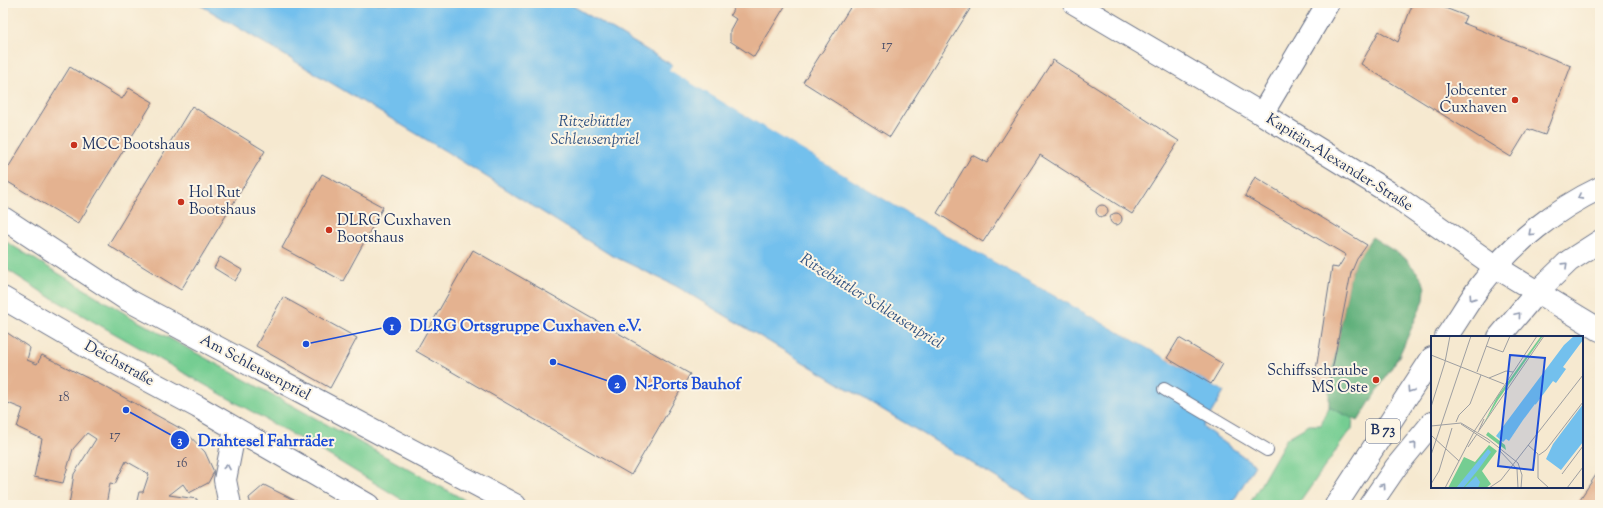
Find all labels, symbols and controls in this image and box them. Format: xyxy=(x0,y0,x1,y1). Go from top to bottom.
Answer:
house number: 17 xyxy=(882,37,893,55)
place label: Jobcenter Cuxhaven xyxy=(1439,81,1507,119)
marker: Jobcenter Cuxhaven xyxy=(1510,95,1520,105)
street label: Kapitän-Alexander-Straße xyxy=(1261,109,1417,217)
water label: Ritzebüttler Schleusenpriel xyxy=(551,111,639,152)
place label: MCC Bootshaus xyxy=(82,135,190,156)
marker: MCC Bootshaus xyxy=(69,140,79,150)
place label: Hol Rut Bootshaus xyxy=(189,183,256,221)
one-way arrow xyxy=(1577,193,1584,200)
marker: Hol Rut Bootshaus xyxy=(176,197,186,207)
place label: DLRG Cuxhaven Bootshaus xyxy=(337,211,451,249)
marker: DLRG Cuxhaven Bootshaus xyxy=(324,225,334,235)
one-way arrow xyxy=(1528,228,1536,235)
water label: Ritzebüttler Schleusenpriel xyxy=(795,249,947,355)
one-way arrow xyxy=(1560,262,1568,270)
one-way arrow xyxy=(1469,294,1477,301)
callout: DLRG Ortsgruppe Cuxhaven e.V. xyxy=(382,312,650,340)
one-way arrow xyxy=(1514,312,1521,319)
text: DLRG Ortsgruppe Cuxhaven e.V. xyxy=(410,316,642,339)
text: 1 xyxy=(389,318,395,336)
street label: Am Schleusenpriel xyxy=(196,330,314,406)
street label: Deichstraße xyxy=(80,336,158,392)
inset map xyxy=(1431,336,1583,488)
place label: Schiffsschraube MS Oste xyxy=(1267,361,1368,399)
callout: N-Ports Bauhof xyxy=(607,370,749,398)
text: N-Ports Bauhof xyxy=(635,374,743,397)
marker: Schiffsschraube MS Oste xyxy=(1371,375,1381,385)
text: 2 xyxy=(614,376,620,394)
one-way arrow xyxy=(1408,386,1415,393)
house number: 18 xyxy=(59,389,69,407)
road number: B 73 xyxy=(1366,419,1400,443)
callout: Drahtesel Fahrräder xyxy=(170,426,342,454)
house number: 17 xyxy=(110,427,121,445)
text: Drahtesel Fahrräder xyxy=(198,431,335,454)
text: 3 xyxy=(178,432,183,450)
one-way arrow xyxy=(1409,442,1416,449)
house number: 16 xyxy=(177,455,187,473)
one-way arrow xyxy=(223,464,231,470)
one-way arrow xyxy=(1378,483,1386,490)

